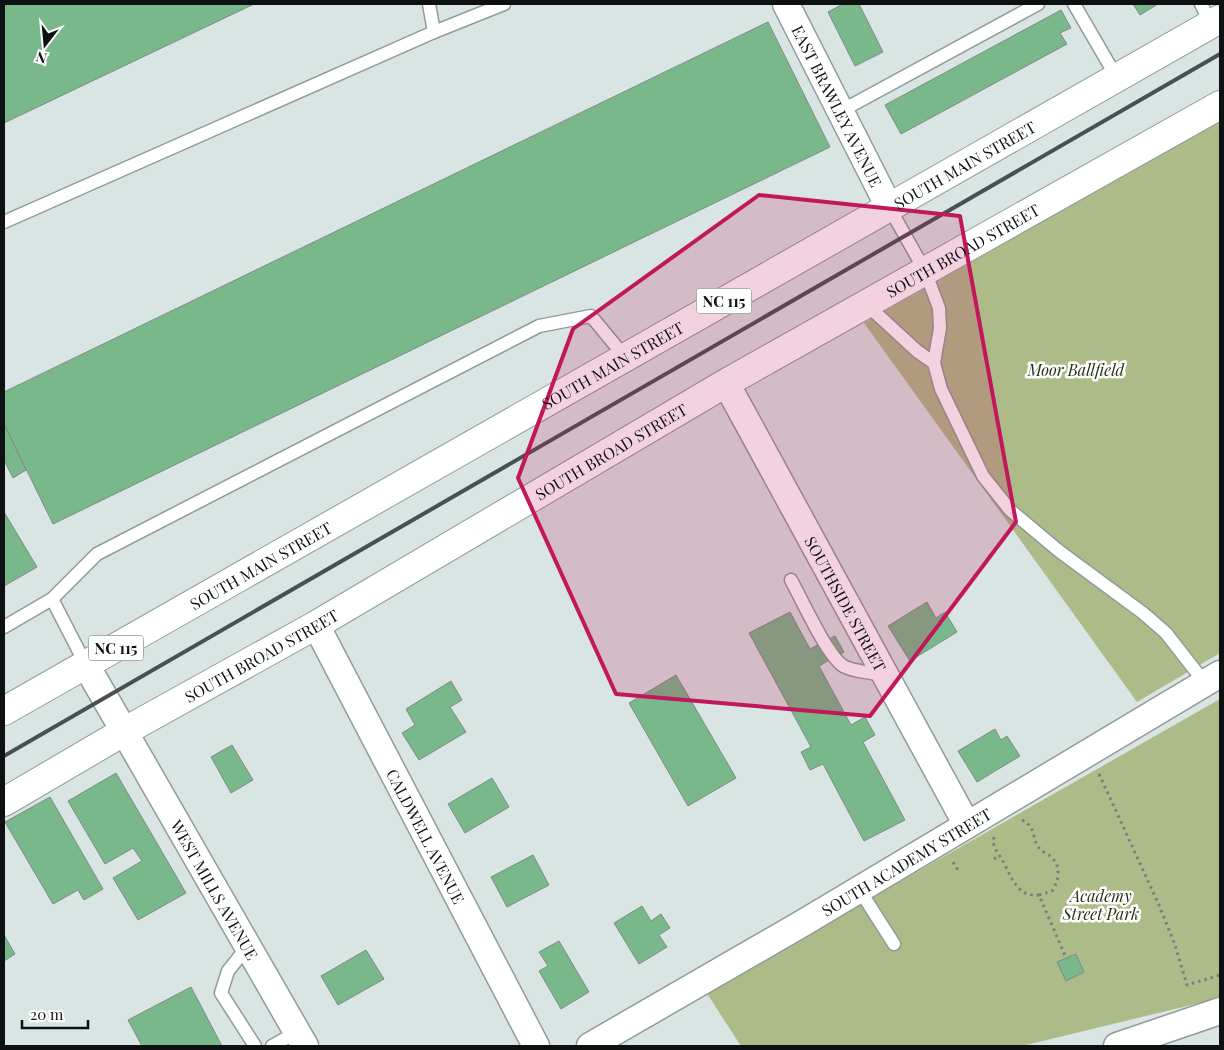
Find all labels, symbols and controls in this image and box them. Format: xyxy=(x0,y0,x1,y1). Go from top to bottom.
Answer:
north arrow xyxy=(20,20,70,70)
street label: EAST BRAWLEY AVENUE xyxy=(788,21,887,190)
text: N xyxy=(34,47,49,69)
street label: SOUTH MAIN STREET xyxy=(890,116,1039,213)
street label: SOUTH BROAD STREET xyxy=(882,198,1043,302)
road number: NC 115 xyxy=(696,288,752,314)
street label: SOUTH MAIN STREET xyxy=(538,316,687,414)
park label: Moor Ballfield xyxy=(1027,359,1126,380)
street label: SOUTH BROAD STREET xyxy=(531,398,691,504)
street label: SOUTH MAIN STREET xyxy=(186,516,335,614)
street label: SOUTHSIDE STREET xyxy=(801,532,892,675)
street label: SOUTH BROAD STREET xyxy=(180,604,342,707)
road number: NC 115 xyxy=(88,636,144,660)
street label: CALDWELL AVENUE xyxy=(382,765,470,907)
street label: SOUTH ACADEMY STREET xyxy=(817,803,995,920)
street label: WEST MILLS AVENUE xyxy=(166,815,264,963)
park label: Academy Street Park xyxy=(1062,885,1139,924)
scale bar xyxy=(22,998,89,1030)
text: 20 m xyxy=(30,1004,64,1024)

